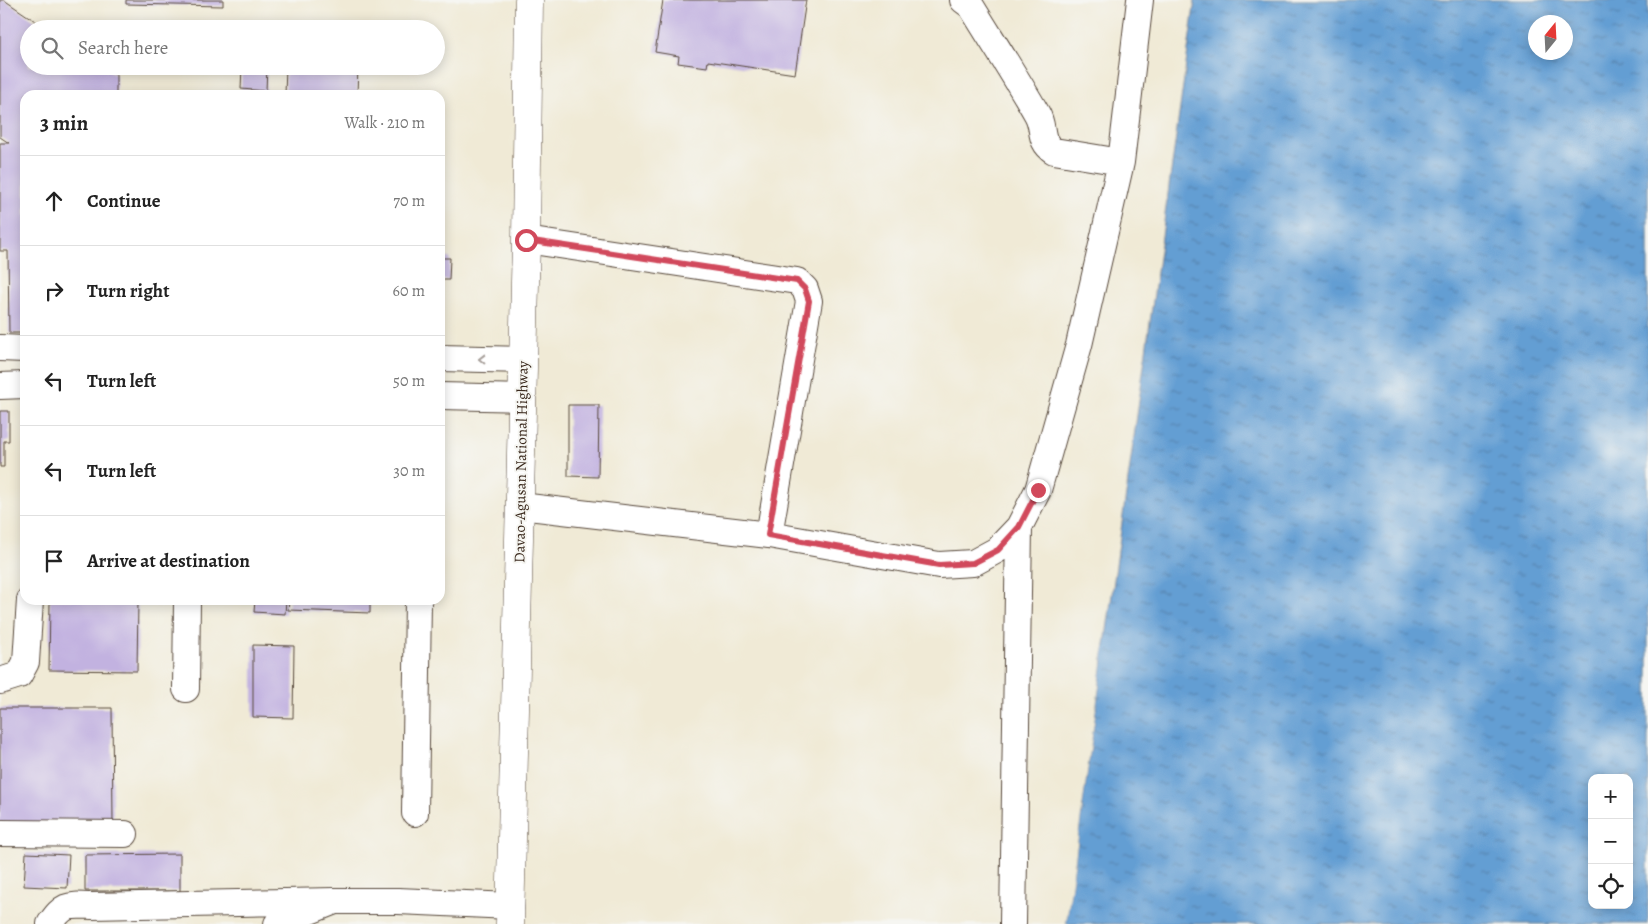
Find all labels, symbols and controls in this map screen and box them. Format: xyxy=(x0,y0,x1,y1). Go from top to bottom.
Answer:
north arrow xyxy=(1528,15,1573,60)
search box xyxy=(20,20,445,75)
icon: search xyxy=(38,34,66,62)
text: Search here xyxy=(78,35,168,61)
text: 3 min xyxy=(40,109,88,137)
text: Walk · 210 m xyxy=(344,112,425,134)
icon: ahead xyxy=(40,187,68,215)
text: Continue xyxy=(87,188,161,214)
text: 70 m xyxy=(393,190,425,212)
route start xyxy=(515,229,538,252)
icon: right xyxy=(40,277,68,305)
text: Turn right xyxy=(87,278,169,304)
text: 60 m xyxy=(393,280,425,302)
one-way arrow xyxy=(477,353,485,364)
street label: Davao-Agusan National Highway xyxy=(509,361,533,563)
icon: left xyxy=(40,367,68,395)
text: Turn left xyxy=(87,368,156,394)
text: 50 m xyxy=(393,370,425,392)
icon: left xyxy=(40,457,68,485)
text: Turn left xyxy=(87,458,156,484)
text: 30 m xyxy=(393,460,425,482)
route end xyxy=(1027,479,1050,502)
icon: arrive xyxy=(40,547,68,575)
text: Arrive at destination xyxy=(87,548,250,574)
map controls xyxy=(1588,774,1633,909)
button: + xyxy=(1588,774,1633,819)
button: − xyxy=(1588,819,1633,864)
button: locate xyxy=(1588,864,1633,909)

